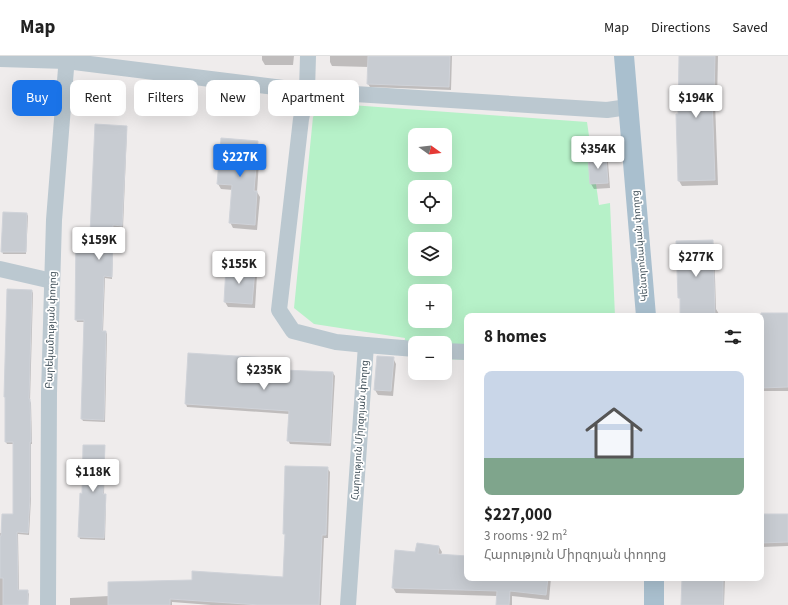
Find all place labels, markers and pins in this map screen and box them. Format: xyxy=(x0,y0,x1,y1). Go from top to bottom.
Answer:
pin: $194K xyxy=(668,85,724,119)
pin: $354K xyxy=(570,136,626,170)
pin: $227K xyxy=(212,144,268,178)
pin: $159K xyxy=(71,227,127,261)
pin: $277K xyxy=(668,244,724,278)
pin: $155K xyxy=(211,251,267,285)
pin: $235K xyxy=(236,357,292,391)
pin: $118K xyxy=(65,459,121,493)

